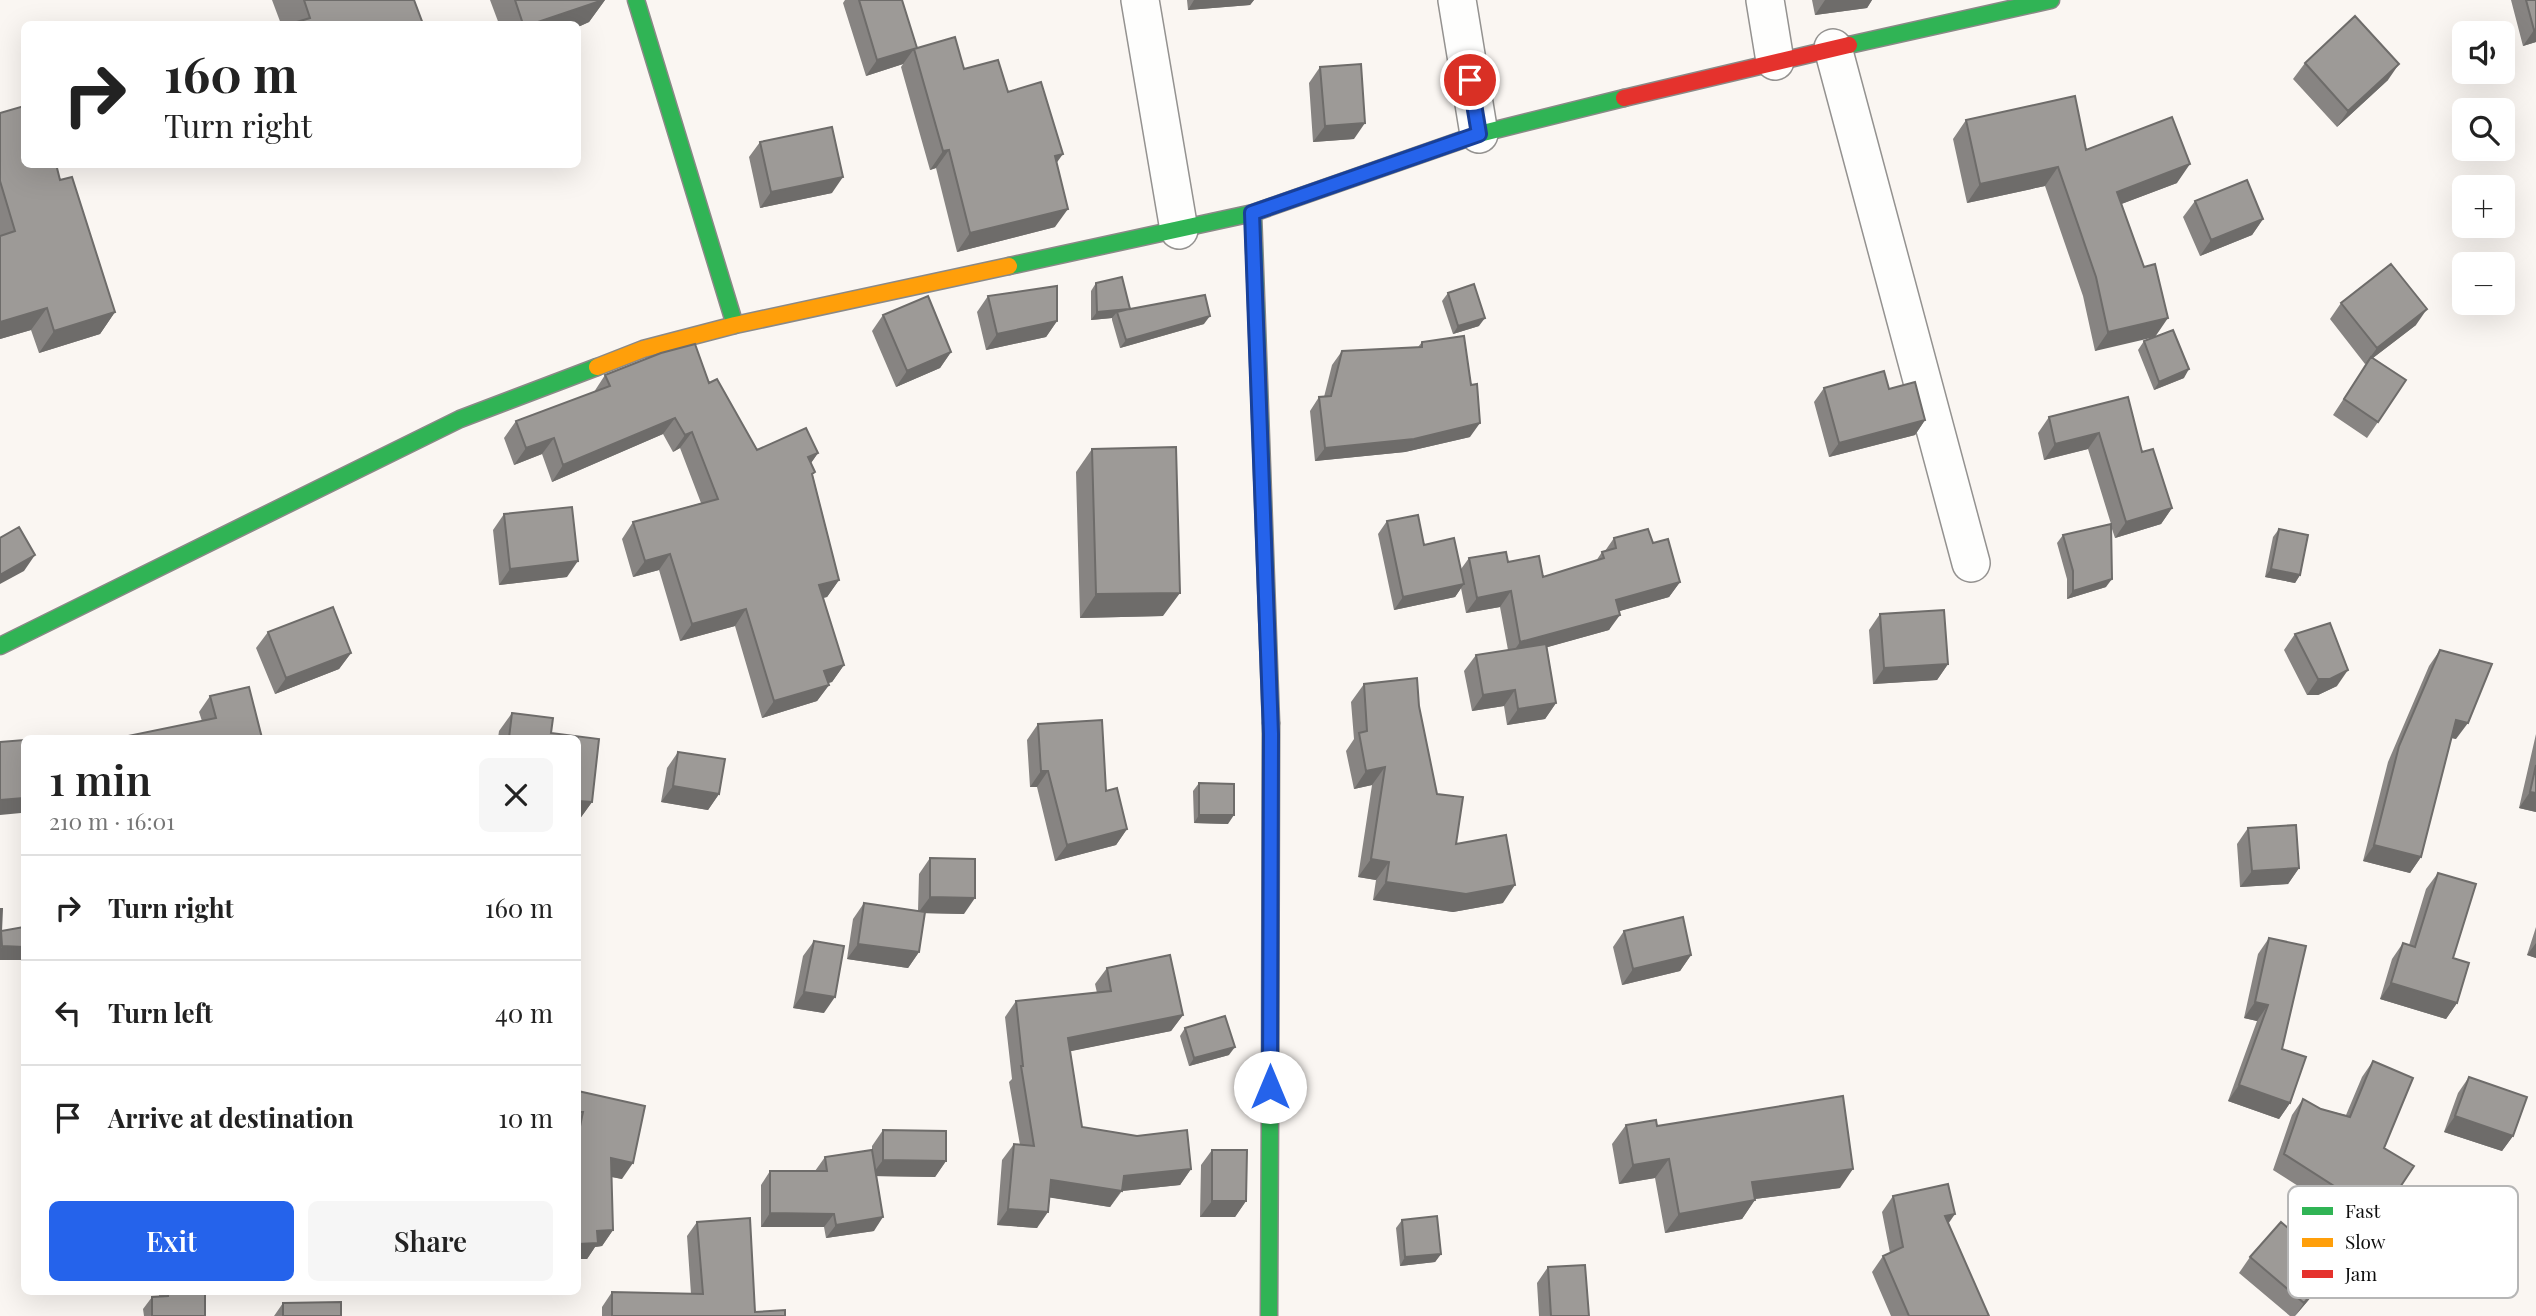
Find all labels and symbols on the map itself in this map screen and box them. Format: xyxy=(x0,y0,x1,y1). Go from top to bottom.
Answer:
pin xyxy=(1440,50,1500,110)
position arrow xyxy=(1233,1050,1307,1124)
legend xyxy=(2288,1186,2518,1298)
text: Fast xyxy=(2345,1197,2381,1223)
text: Slow xyxy=(2345,1228,2386,1254)
text: Jam xyxy=(2344,1260,2377,1286)

